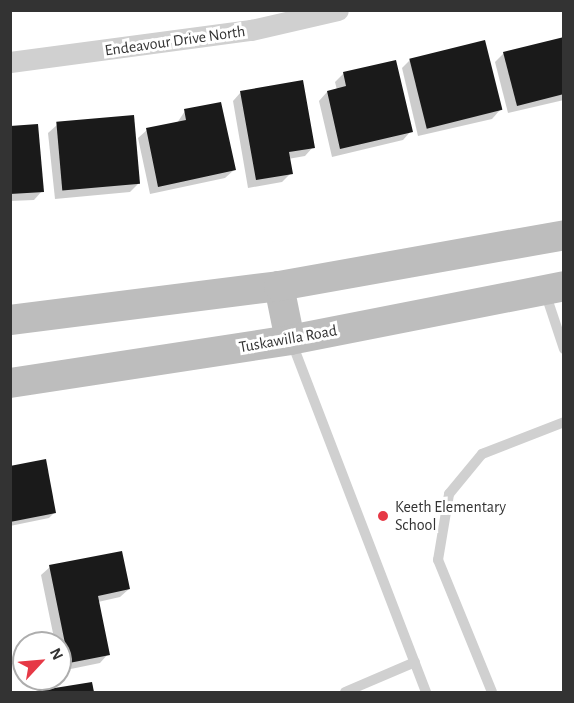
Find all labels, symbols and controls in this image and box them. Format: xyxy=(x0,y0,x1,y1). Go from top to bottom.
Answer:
street label: Endeavour Drive North xyxy=(104,22,246,60)
street label: Tuskawilla Road xyxy=(237,321,339,357)
place label: Keeth Elementary School xyxy=(395,497,506,535)
marker: Keeth Elementary School xyxy=(376,509,390,523)
north arrow xyxy=(12,631,72,691)
text: N xyxy=(47,645,66,662)

